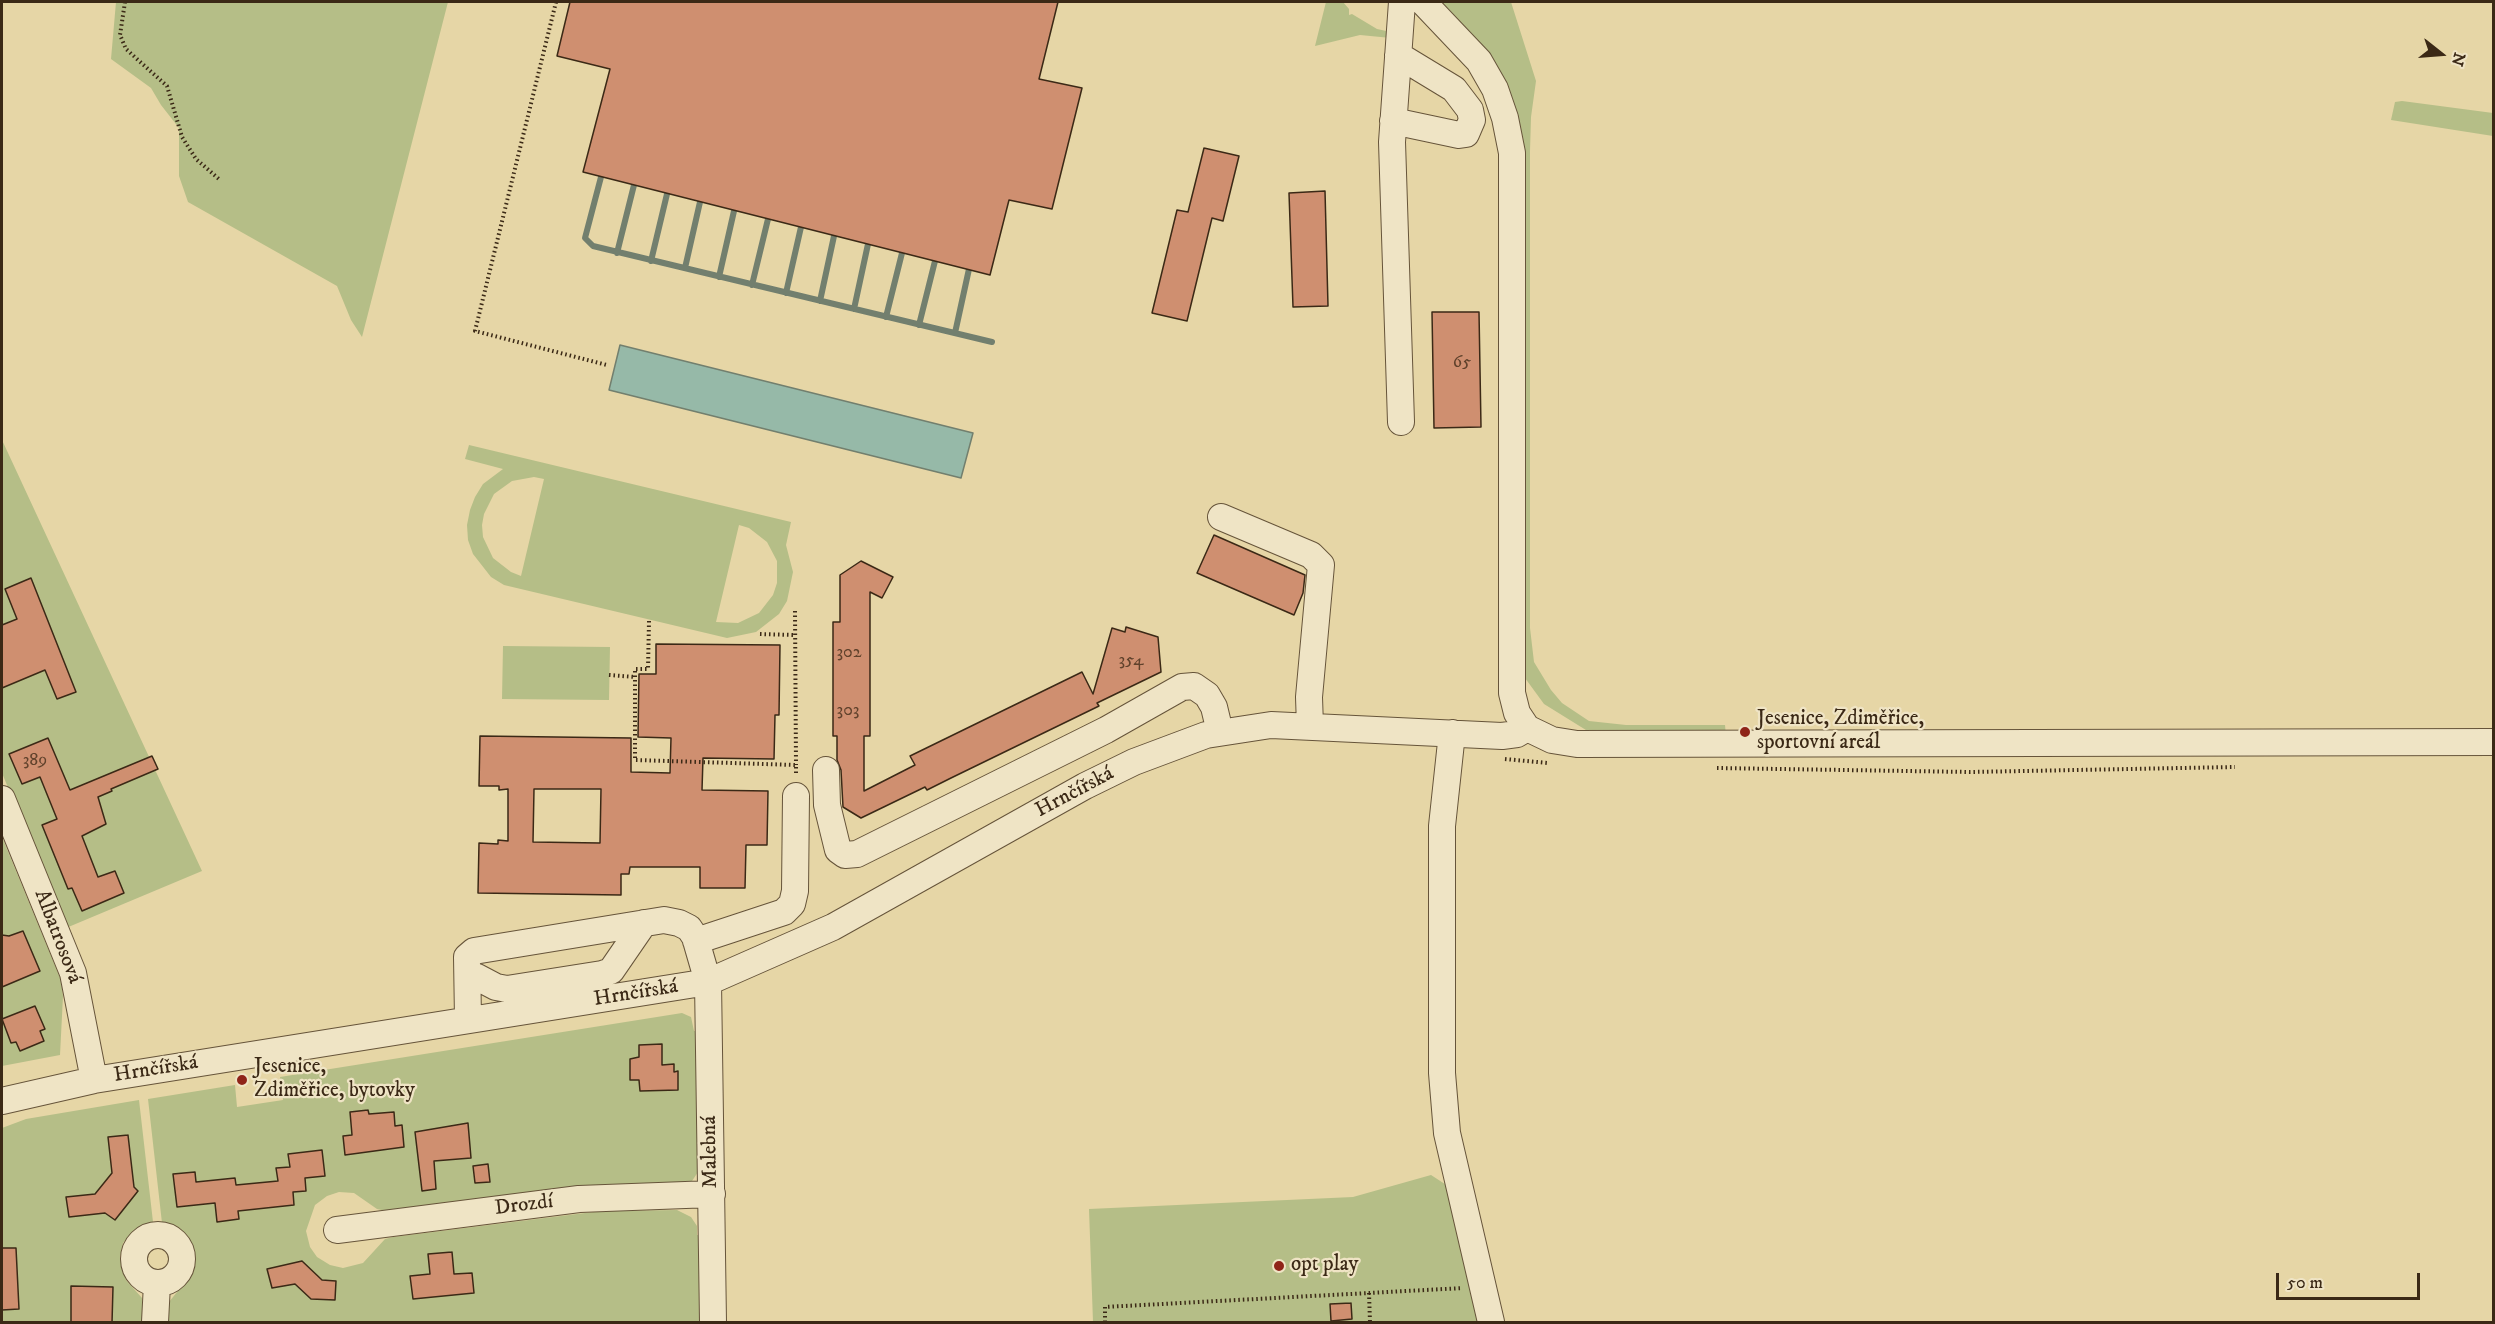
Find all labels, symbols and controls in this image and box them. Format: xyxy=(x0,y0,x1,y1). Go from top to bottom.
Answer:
north arrow xyxy=(2411,24,2471,84)
text: N xyxy=(2447,50,2470,68)
house number: 65 xyxy=(1453,352,1471,374)
house number: 302 xyxy=(836,642,862,664)
house number: 354 xyxy=(1118,650,1144,672)
house number: 303 xyxy=(836,700,860,722)
place label: Jesenice, Zdiměřice, sportovní areál xyxy=(1757,707,1924,757)
marker: Jesenice, Zdiměřice, sportovní areál xyxy=(1738,725,1752,739)
house number: 389 xyxy=(23,750,47,772)
street label: Hrnčířská xyxy=(1032,762,1118,824)
street label: Albatrosová xyxy=(28,886,86,988)
street label: Hrnčířská xyxy=(592,975,680,1013)
street label: Hrnčířská xyxy=(112,1051,200,1089)
place label: Jesenice, Zdiměřice, bytovky xyxy=(254,1055,415,1105)
marker: Jesenice, Zdiměřice, bytovky xyxy=(235,1073,249,1087)
street label: Malebná xyxy=(698,1115,724,1189)
street label: Drozdí xyxy=(493,1190,555,1222)
place label: opt play xyxy=(1291,1253,1359,1279)
marker: opt play xyxy=(1272,1259,1286,1273)
scale bar xyxy=(2279,1261,2423,1299)
text: 50 m xyxy=(2287,1272,2323,1294)

